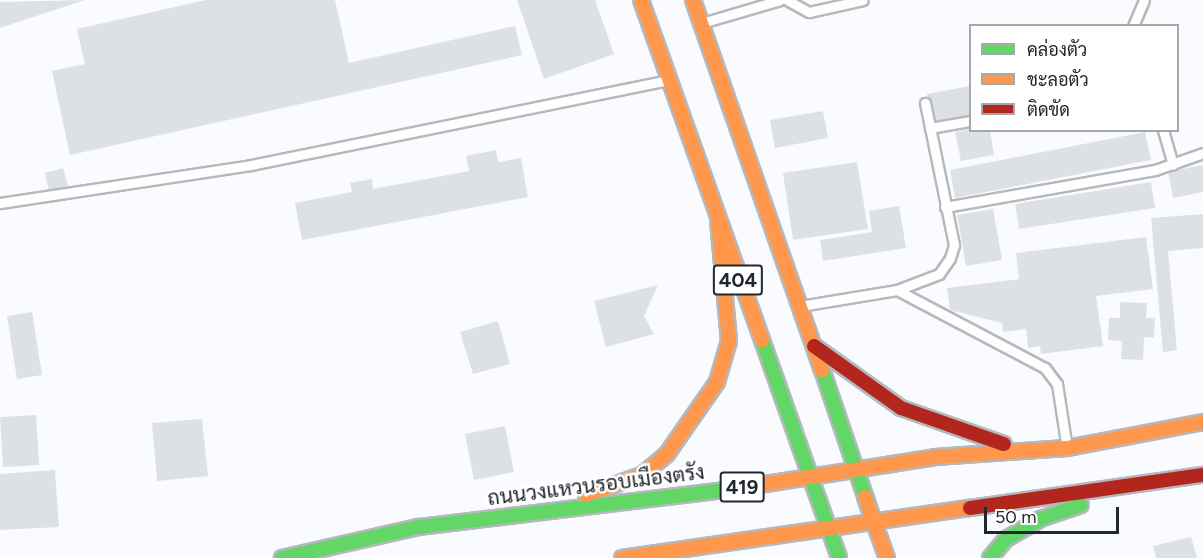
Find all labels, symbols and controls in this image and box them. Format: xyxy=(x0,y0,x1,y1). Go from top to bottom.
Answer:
legend xyxy=(969,24,1179,132)
text: คล่องตัว xyxy=(1027,39,1087,61)
text: ชะลอตัว xyxy=(1027,69,1089,91)
text: ติดขัด xyxy=(1027,99,1070,121)
road number: 404 xyxy=(712,263,764,297)
street label: ถนนวงแหวนรอบเมืองตรัง xyxy=(486,459,706,511)
road number: 419 xyxy=(720,470,764,504)
scale bar xyxy=(987,495,1122,533)
text: 50 m xyxy=(995,506,1037,528)

